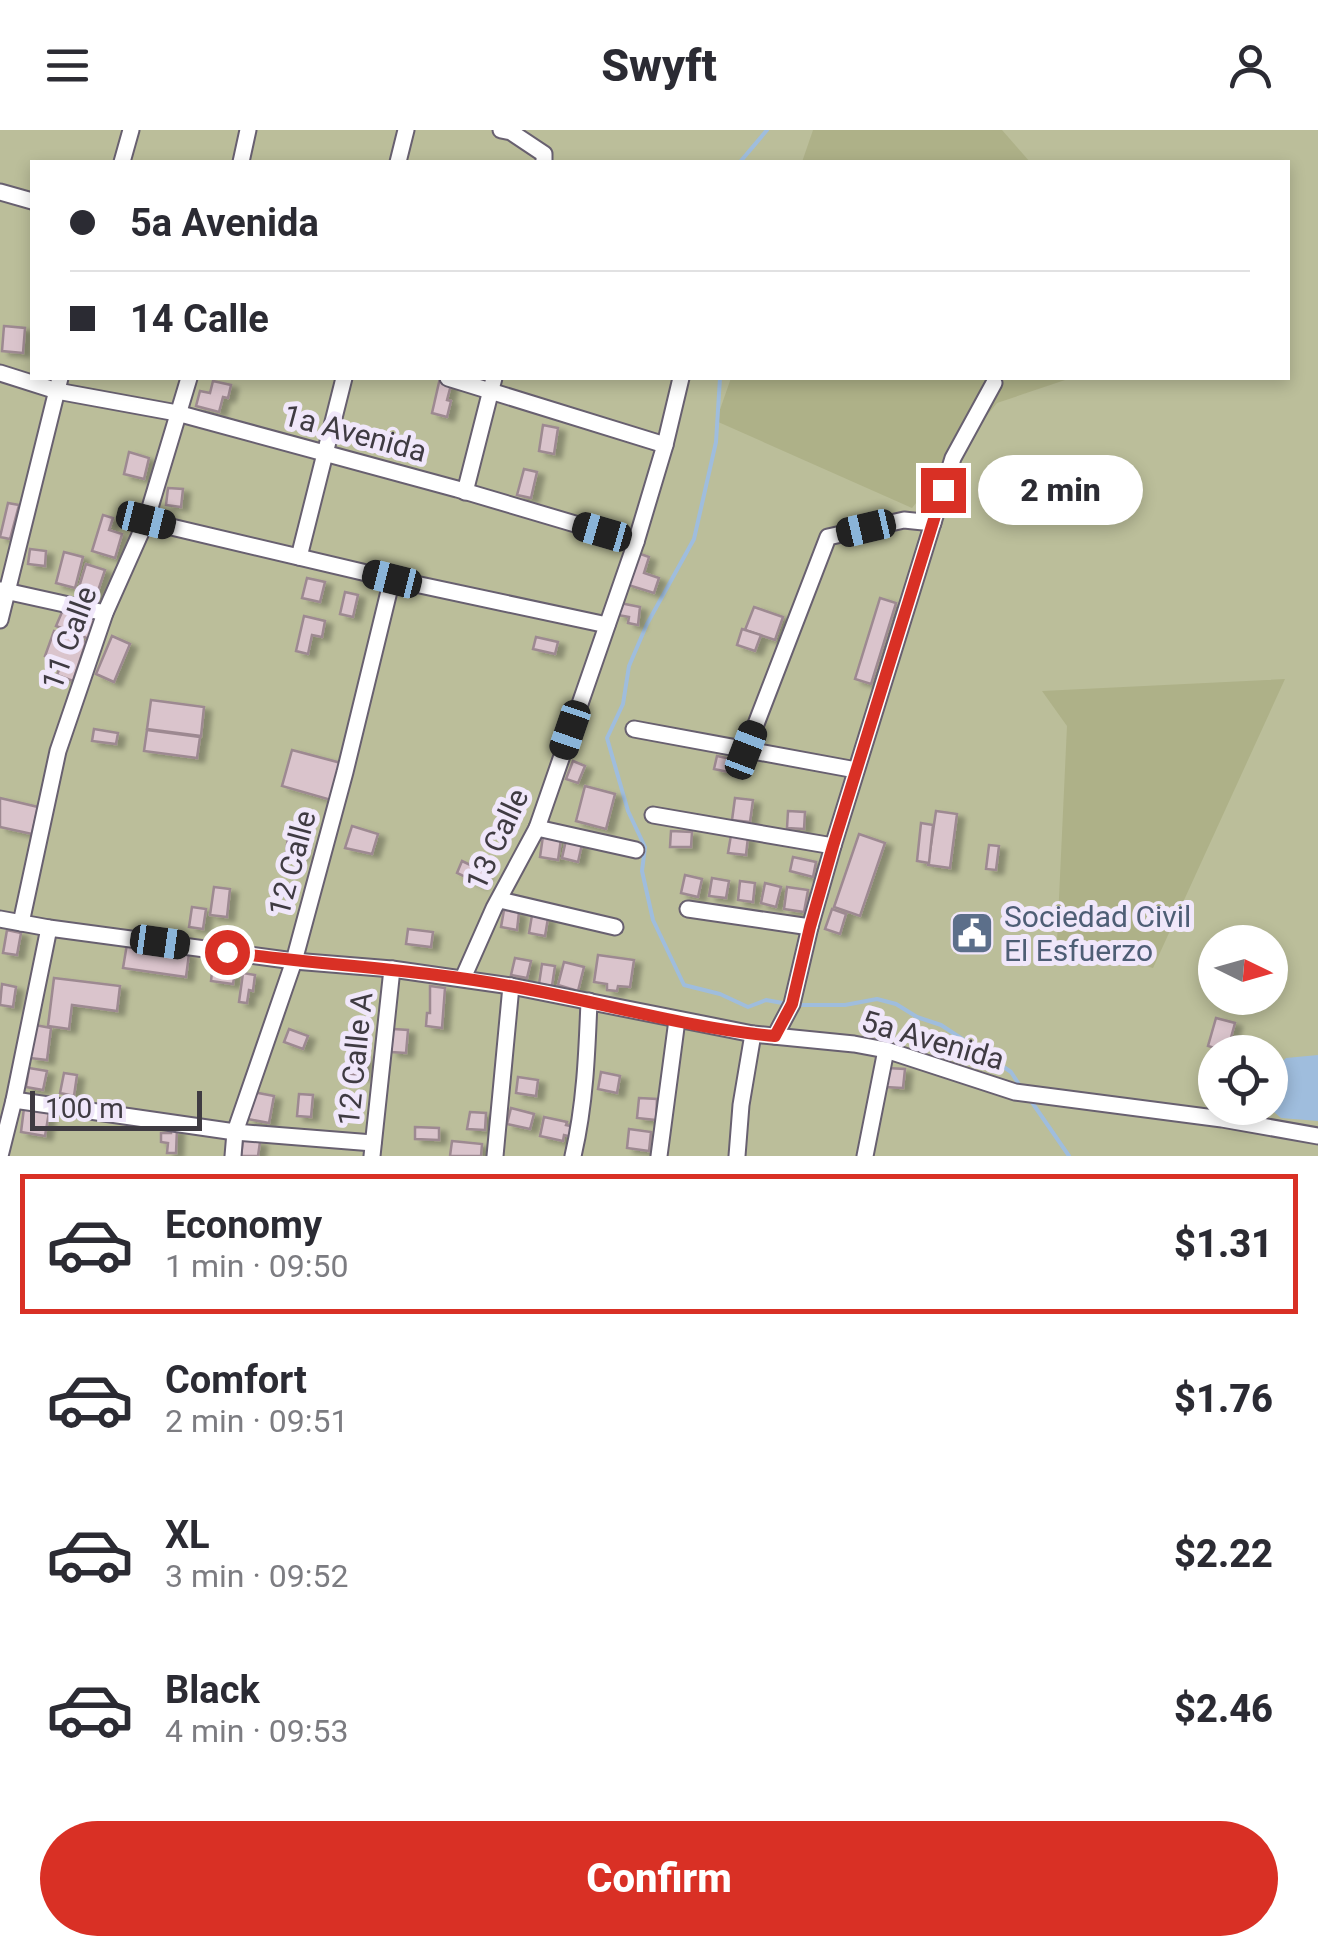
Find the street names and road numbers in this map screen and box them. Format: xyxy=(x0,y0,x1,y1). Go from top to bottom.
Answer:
street label: 1a Avenida xyxy=(280,397,430,469)
street label: 11 Calle xyxy=(34,581,104,695)
street label: 13 Calle xyxy=(458,783,536,895)
street label: 12 Calle xyxy=(261,807,323,919)
street label: 12 Calle A xyxy=(331,990,379,1128)
street label: 5a Avenida xyxy=(858,1003,1008,1077)

